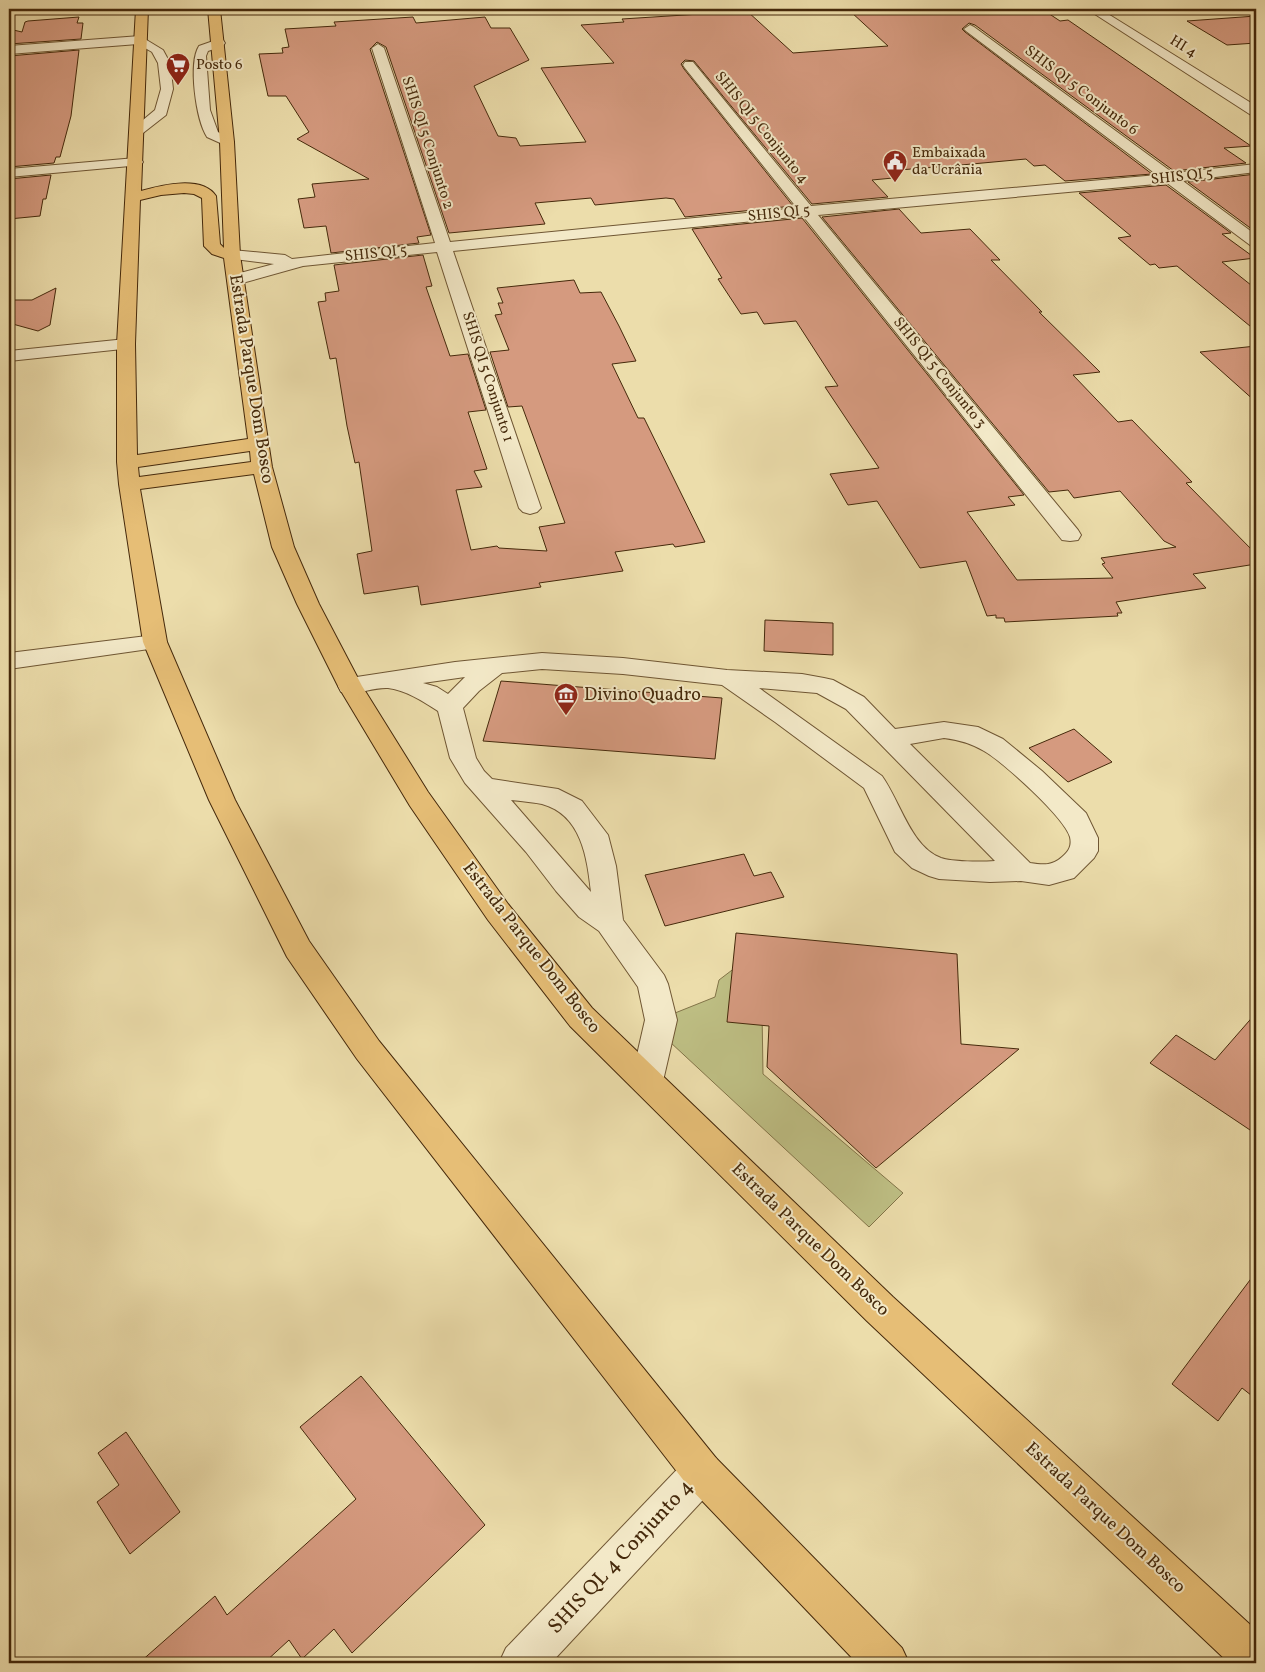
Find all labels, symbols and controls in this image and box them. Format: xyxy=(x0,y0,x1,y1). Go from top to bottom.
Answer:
street label: HI 4 xyxy=(1165,31,1201,63)
street label: SHIS QI 5 Conjunto 6 xyxy=(1020,41,1142,141)
supermarket icon: Posto 6 xyxy=(165,52,191,86)
place label: Posto 6 xyxy=(196,55,243,76)
street label: SHIS QI 5 Conjunto 4 xyxy=(709,67,813,189)
street label: SHIS QI 5 Conjunto 2 xyxy=(396,74,458,212)
place label: Embaixada da Ucrânia xyxy=(912,143,986,181)
public building icon: Embaixada da Ucrânia xyxy=(882,149,908,183)
street label: SHIS QI 5 xyxy=(1150,163,1214,191)
street label: SHIS QI 5 xyxy=(747,200,811,228)
street label: SHIS QI 5 xyxy=(344,240,408,268)
street label: Estrada Parque Dom Bosco xyxy=(222,273,280,485)
street label: SHIS QI 5 Conjunto 1 xyxy=(456,309,518,445)
street label: SHIS QI 5 Conjunto 3 xyxy=(887,313,991,433)
museum icon: Divino Quadro xyxy=(553,682,579,716)
place label: Divino Quadro xyxy=(584,683,701,708)
street label: Estrada Parque Dom Bosco xyxy=(456,857,606,1039)
street label: Estrada Parque Dom Bosco xyxy=(725,1158,895,1322)
street label: Estrada Parque Dom Bosco xyxy=(1019,1437,1191,1599)
street label: SHIS QL 4 Conjunto 4 xyxy=(542,1473,700,1641)

